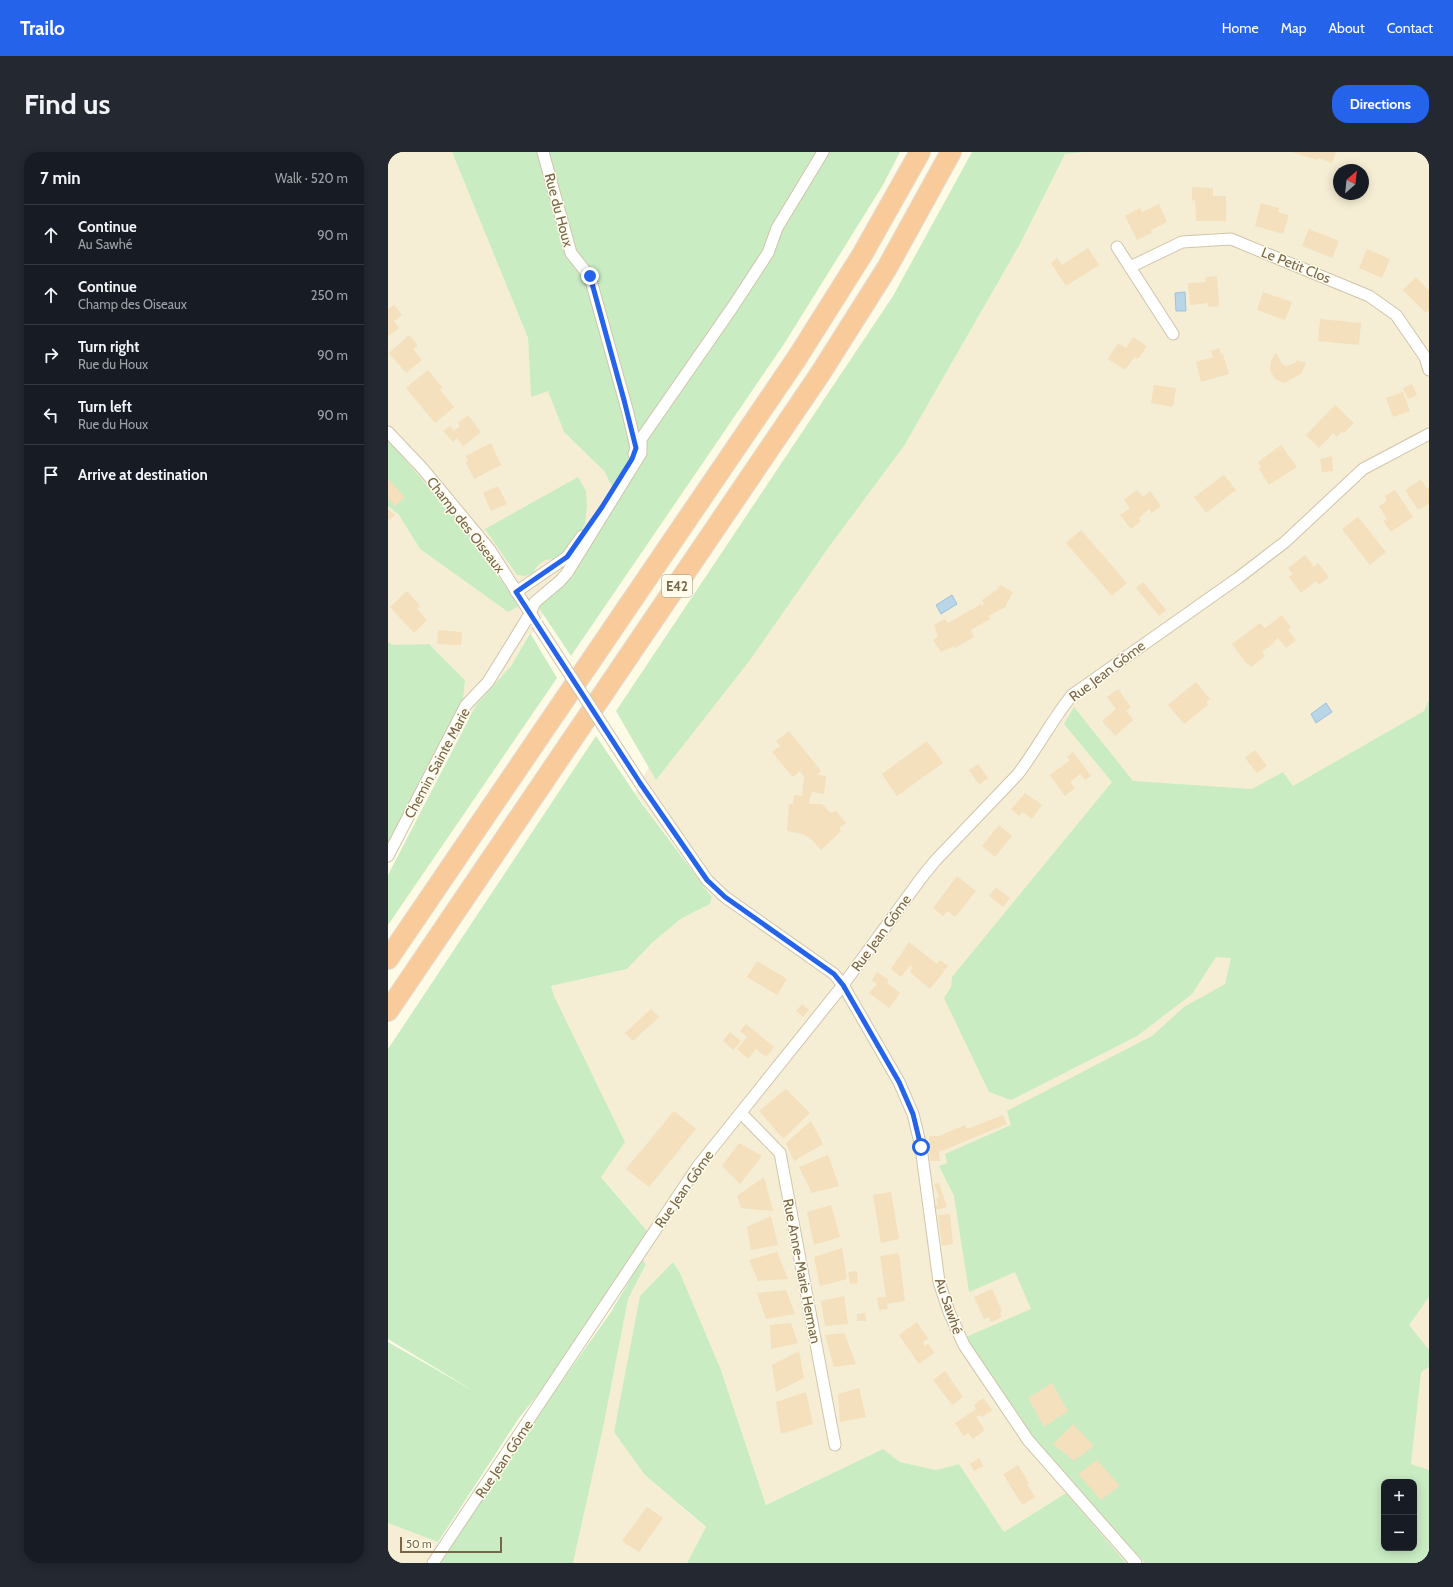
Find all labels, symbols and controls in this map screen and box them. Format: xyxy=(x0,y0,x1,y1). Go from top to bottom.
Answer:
text: Trailo xyxy=(20,17,65,40)
text: Home xyxy=(1222,19,1259,37)
text: Map xyxy=(1281,19,1306,37)
text: About xyxy=(1328,19,1365,37)
text: Contact xyxy=(1387,19,1433,37)
button: Directions xyxy=(1332,85,1429,123)
text: Find us xyxy=(24,87,110,121)
north arrow xyxy=(1333,164,1369,200)
text: 7 min xyxy=(40,168,81,188)
text: Walk · 520 m xyxy=(275,170,348,186)
street label: Rue du Houx xyxy=(541,171,578,249)
text: Continue xyxy=(78,218,137,236)
icon: ahead xyxy=(40,224,62,246)
text: 90 m xyxy=(317,227,348,243)
text: Au Sawhé xyxy=(78,236,132,252)
street label: Le Petit Clos xyxy=(1259,243,1333,287)
route end xyxy=(581,267,599,285)
text: Continue xyxy=(78,278,137,296)
icon: ahead xyxy=(40,284,62,306)
text: 250 m xyxy=(311,287,348,303)
text: Champ des Oiseaux xyxy=(78,296,187,312)
text: Turn right xyxy=(78,338,139,356)
icon: right xyxy=(40,344,62,366)
text: 90 m xyxy=(317,347,348,363)
text: Rue du Houx xyxy=(78,356,148,372)
text: Turn left xyxy=(78,398,132,416)
icon: left xyxy=(40,404,62,426)
text: 90 m xyxy=(317,407,348,423)
text: Rue du Houx xyxy=(78,416,148,432)
icon: arrive xyxy=(40,464,62,486)
text: Arrive at destination xyxy=(78,466,208,484)
street label: Champ des Oiseaux xyxy=(423,473,509,577)
road number: E42 xyxy=(662,575,692,597)
street label: Rue Jean Gôme xyxy=(1065,637,1149,705)
street label: Chemin Sainte Marie xyxy=(400,705,474,821)
street label: Rue Jean Gôme xyxy=(847,891,915,975)
route start xyxy=(912,1138,930,1156)
street label: Rue Jean Gôme xyxy=(651,1147,717,1231)
street label: Rue Anne-Marie Herman xyxy=(779,1197,825,1345)
street label: Au Sawhé xyxy=(931,1275,967,1337)
street label: Rue Jean Gôme xyxy=(471,1416,537,1502)
map controls xyxy=(1381,1479,1417,1551)
button: + xyxy=(1381,1479,1417,1515)
button: − xyxy=(1381,1515,1417,1551)
scale bar xyxy=(400,1535,502,1554)
text: 50 m xyxy=(406,1537,432,1551)

